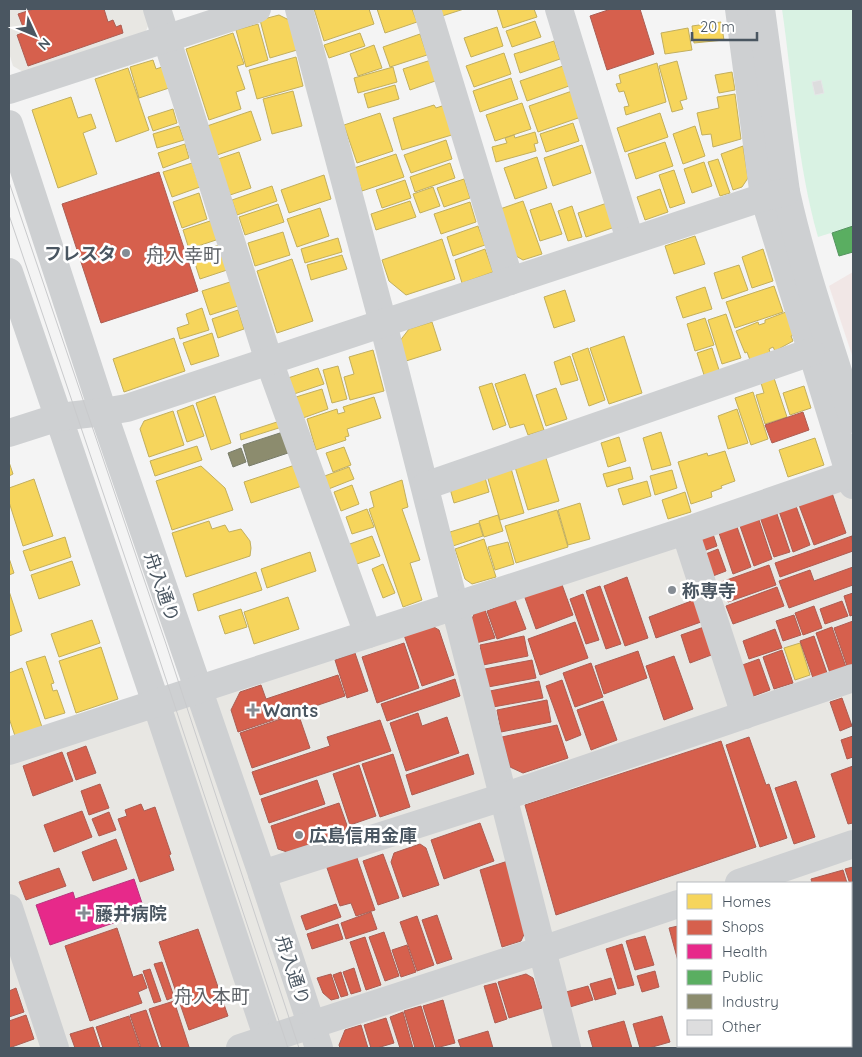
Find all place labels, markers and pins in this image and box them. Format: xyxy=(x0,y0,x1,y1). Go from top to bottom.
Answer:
place label: フレスタ xyxy=(44,242,116,265)
marker: フレスタ xyxy=(120,247,132,259)
place label: 称専寺 xyxy=(682,579,736,602)
marker: 称専寺 xyxy=(666,584,678,596)
place label: Wants xyxy=(263,699,319,722)
marker: Wants xyxy=(247,704,259,716)
place label: 広島信用金庫 xyxy=(309,824,417,847)
marker: 広島信用金庫 xyxy=(293,829,305,841)
place label: 藤井病院 xyxy=(95,902,167,925)
marker: 藤井病院 xyxy=(77,906,91,920)

